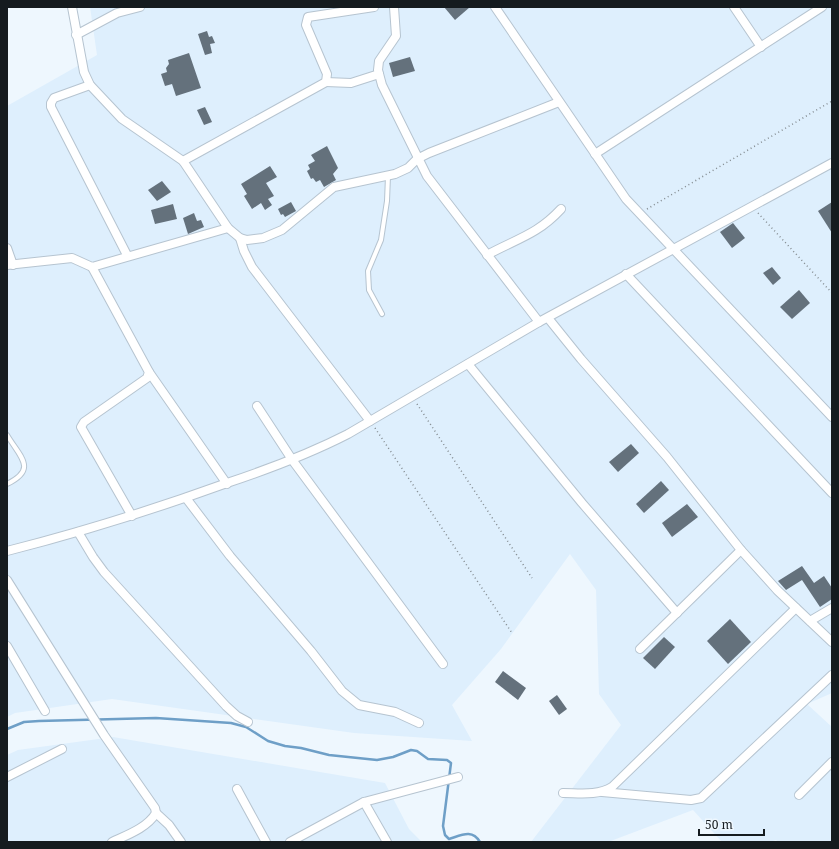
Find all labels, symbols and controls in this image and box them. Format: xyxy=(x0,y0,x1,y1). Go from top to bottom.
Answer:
scale bar xyxy=(699,811,764,837)
text: 50 m xyxy=(705,816,733,833)

